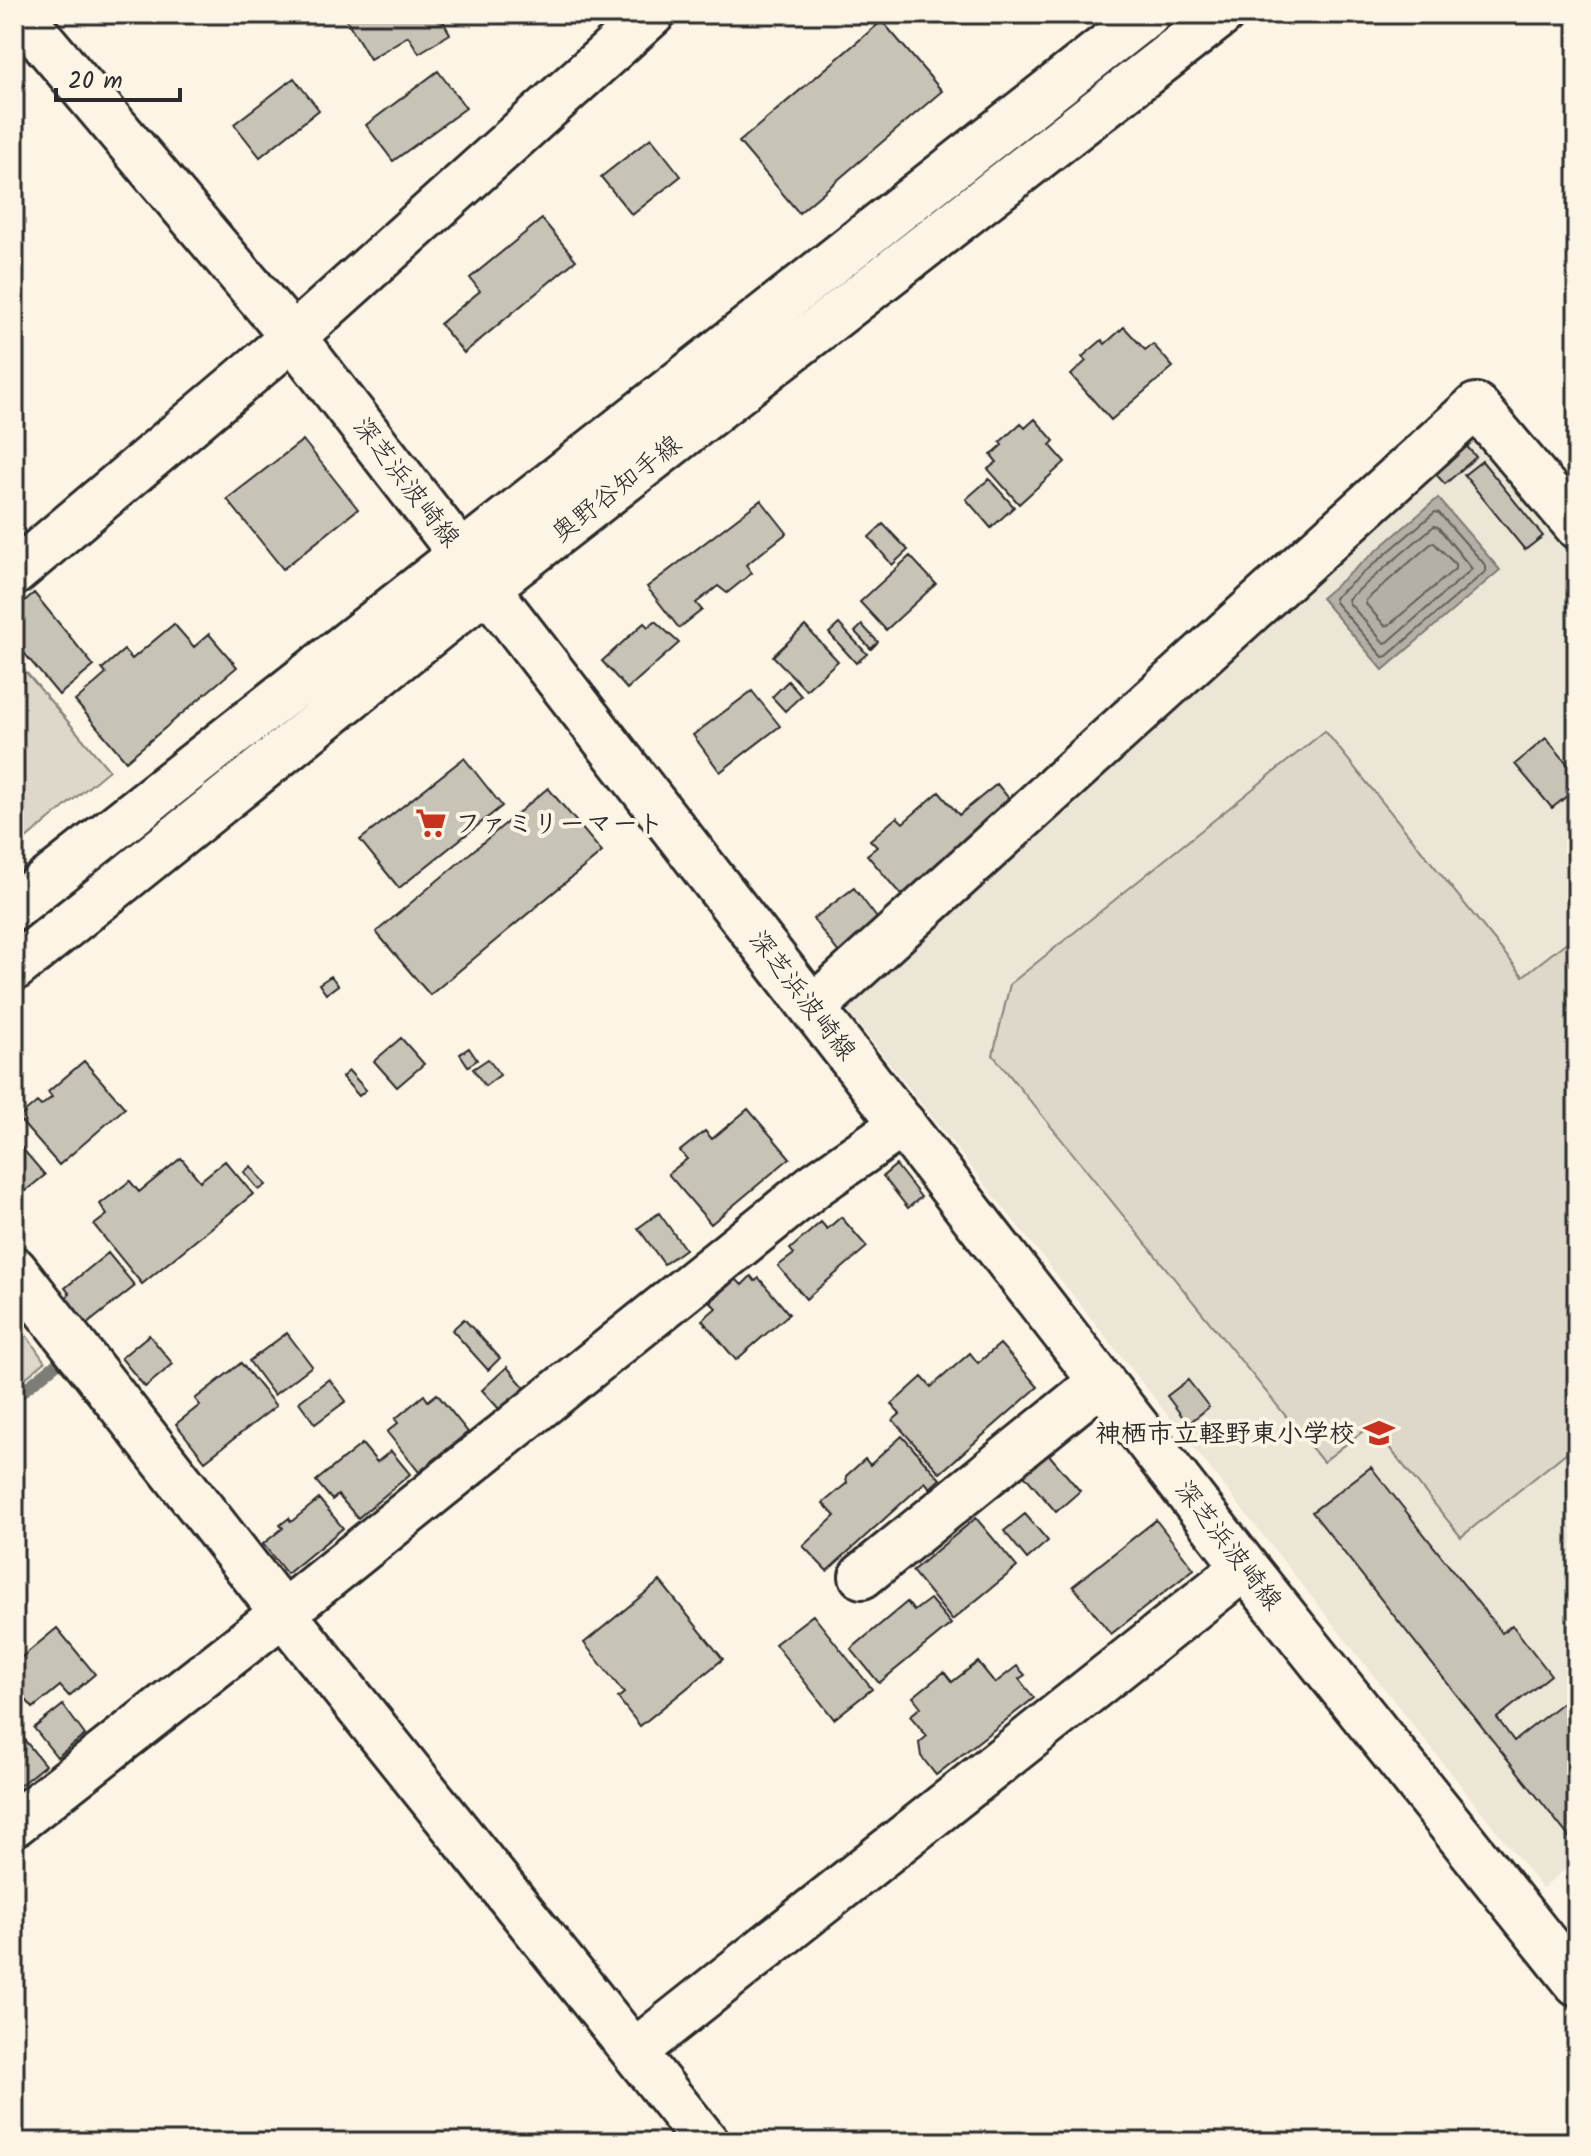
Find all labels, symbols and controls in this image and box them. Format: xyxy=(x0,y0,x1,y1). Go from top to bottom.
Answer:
scale bar xyxy=(56,52,180,102)
text: 20 m xyxy=(68,62,123,101)
street label: 深芝浜波崎線 xyxy=(341,409,470,558)
street label: 奥野谷知手線 xyxy=(543,425,692,554)
place label: ファミリーマート xyxy=(455,804,664,846)
supermarket icon: ファミリーマート xyxy=(414,806,448,840)
street label: 深芝浜波崎線 xyxy=(737,922,866,1071)
place label: 神栖市立軽野東小学校 xyxy=(1095,1414,1355,1456)
school or university icon: 神栖市立軽野東小学校 xyxy=(1362,1416,1396,1450)
street label: 深芝浜波崎線 xyxy=(1163,1472,1292,1621)

